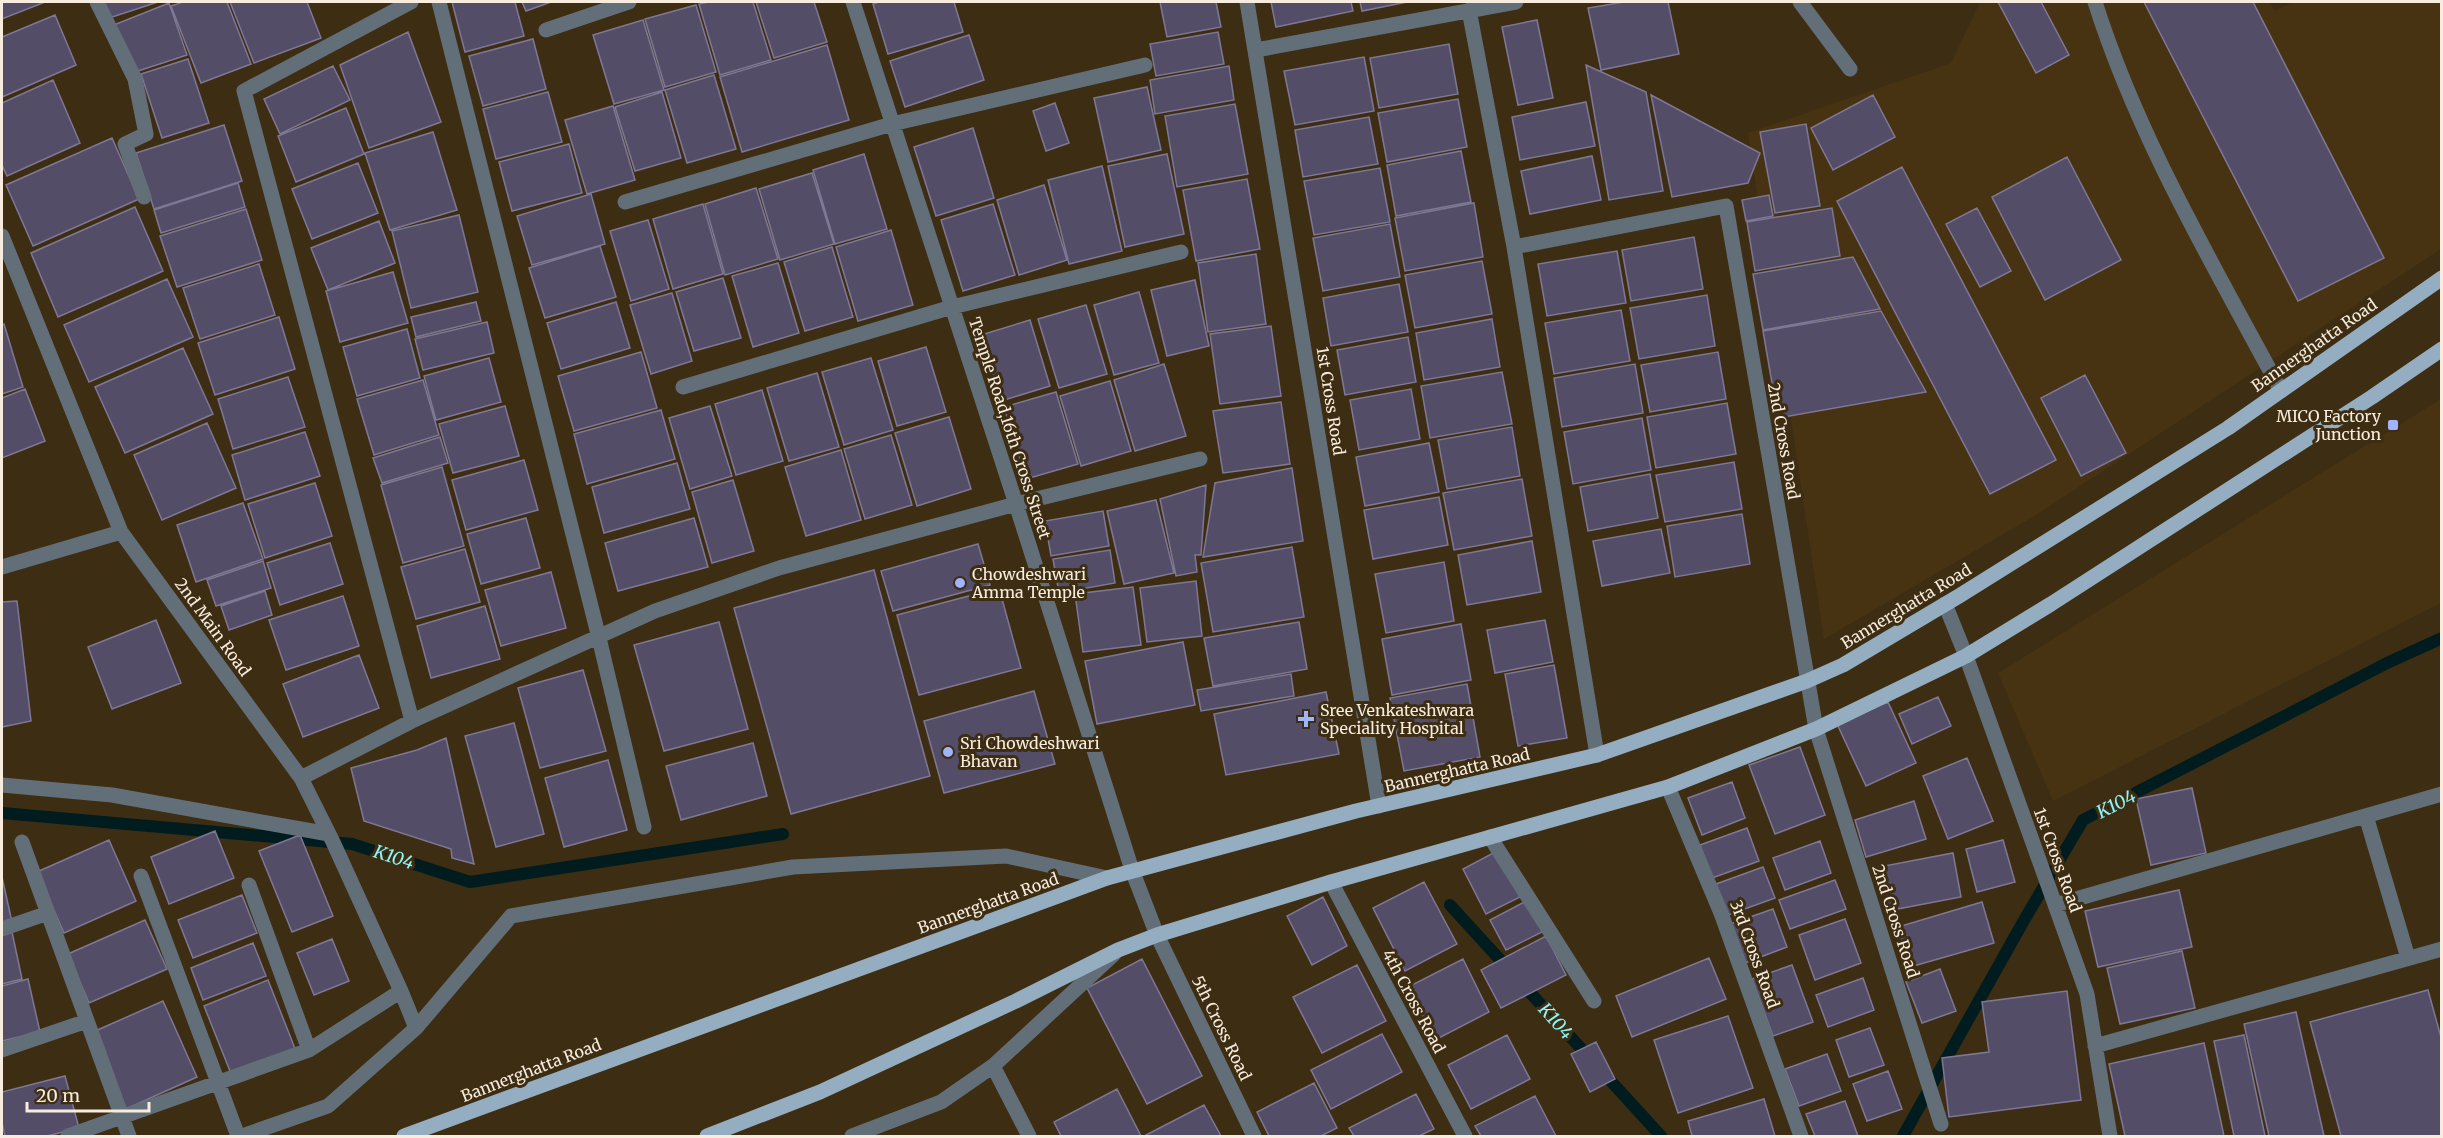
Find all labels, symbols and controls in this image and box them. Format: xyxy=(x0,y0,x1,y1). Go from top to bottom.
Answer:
street label: Bannerghatta Road xyxy=(2247,294,2381,396)
street label: Temple Road,16th Cross Street xyxy=(965,314,1056,542)
street label: 1st Cross Road xyxy=(1313,345,1350,457)
street label: 2nd Cross Road xyxy=(1764,381,1804,501)
place label: MICO Factory Junction xyxy=(2276,406,2382,444)
marker: MICO Factory Junction xyxy=(2386,418,2400,432)
street label: Bannerghatta Road xyxy=(1837,559,1975,653)
place label: Chowdeshwari Amma Temple xyxy=(971,564,1086,602)
street label: 2nd Main Road xyxy=(171,574,256,680)
marker: Chowdeshwari Amma Temple xyxy=(953,576,967,590)
place label: Sree Venkateshwara Speciality Hospital xyxy=(1320,700,1474,738)
marker: Sree Venkateshwara Speciality Hospital xyxy=(1297,710,1315,728)
place label: Sri Chowdeshwari Bhavan xyxy=(960,733,1100,771)
street label: Bannerghatta Road xyxy=(1382,743,1532,796)
marker: Sri Chowdeshwari Bhavan xyxy=(941,745,955,759)
water label: K104 xyxy=(2092,784,2140,824)
street label: 1st Cross Road xyxy=(2030,805,2086,915)
water label: K104 xyxy=(370,839,417,874)
street label: 2nd Cross Road xyxy=(1868,862,1924,981)
street label: Bannerghatta Road xyxy=(915,868,1062,938)
street label: 3rd Cross Road xyxy=(1726,897,1784,1011)
street label: 4th Cross Road xyxy=(1378,946,1450,1057)
street label: 5th Cross Road xyxy=(1188,972,1256,1084)
water label: K104 xyxy=(1533,997,1579,1044)
street label: Bannerghatta Road xyxy=(458,1034,604,1106)
scale bar xyxy=(27,1075,148,1113)
text: 20 m xyxy=(36,1084,80,1107)

